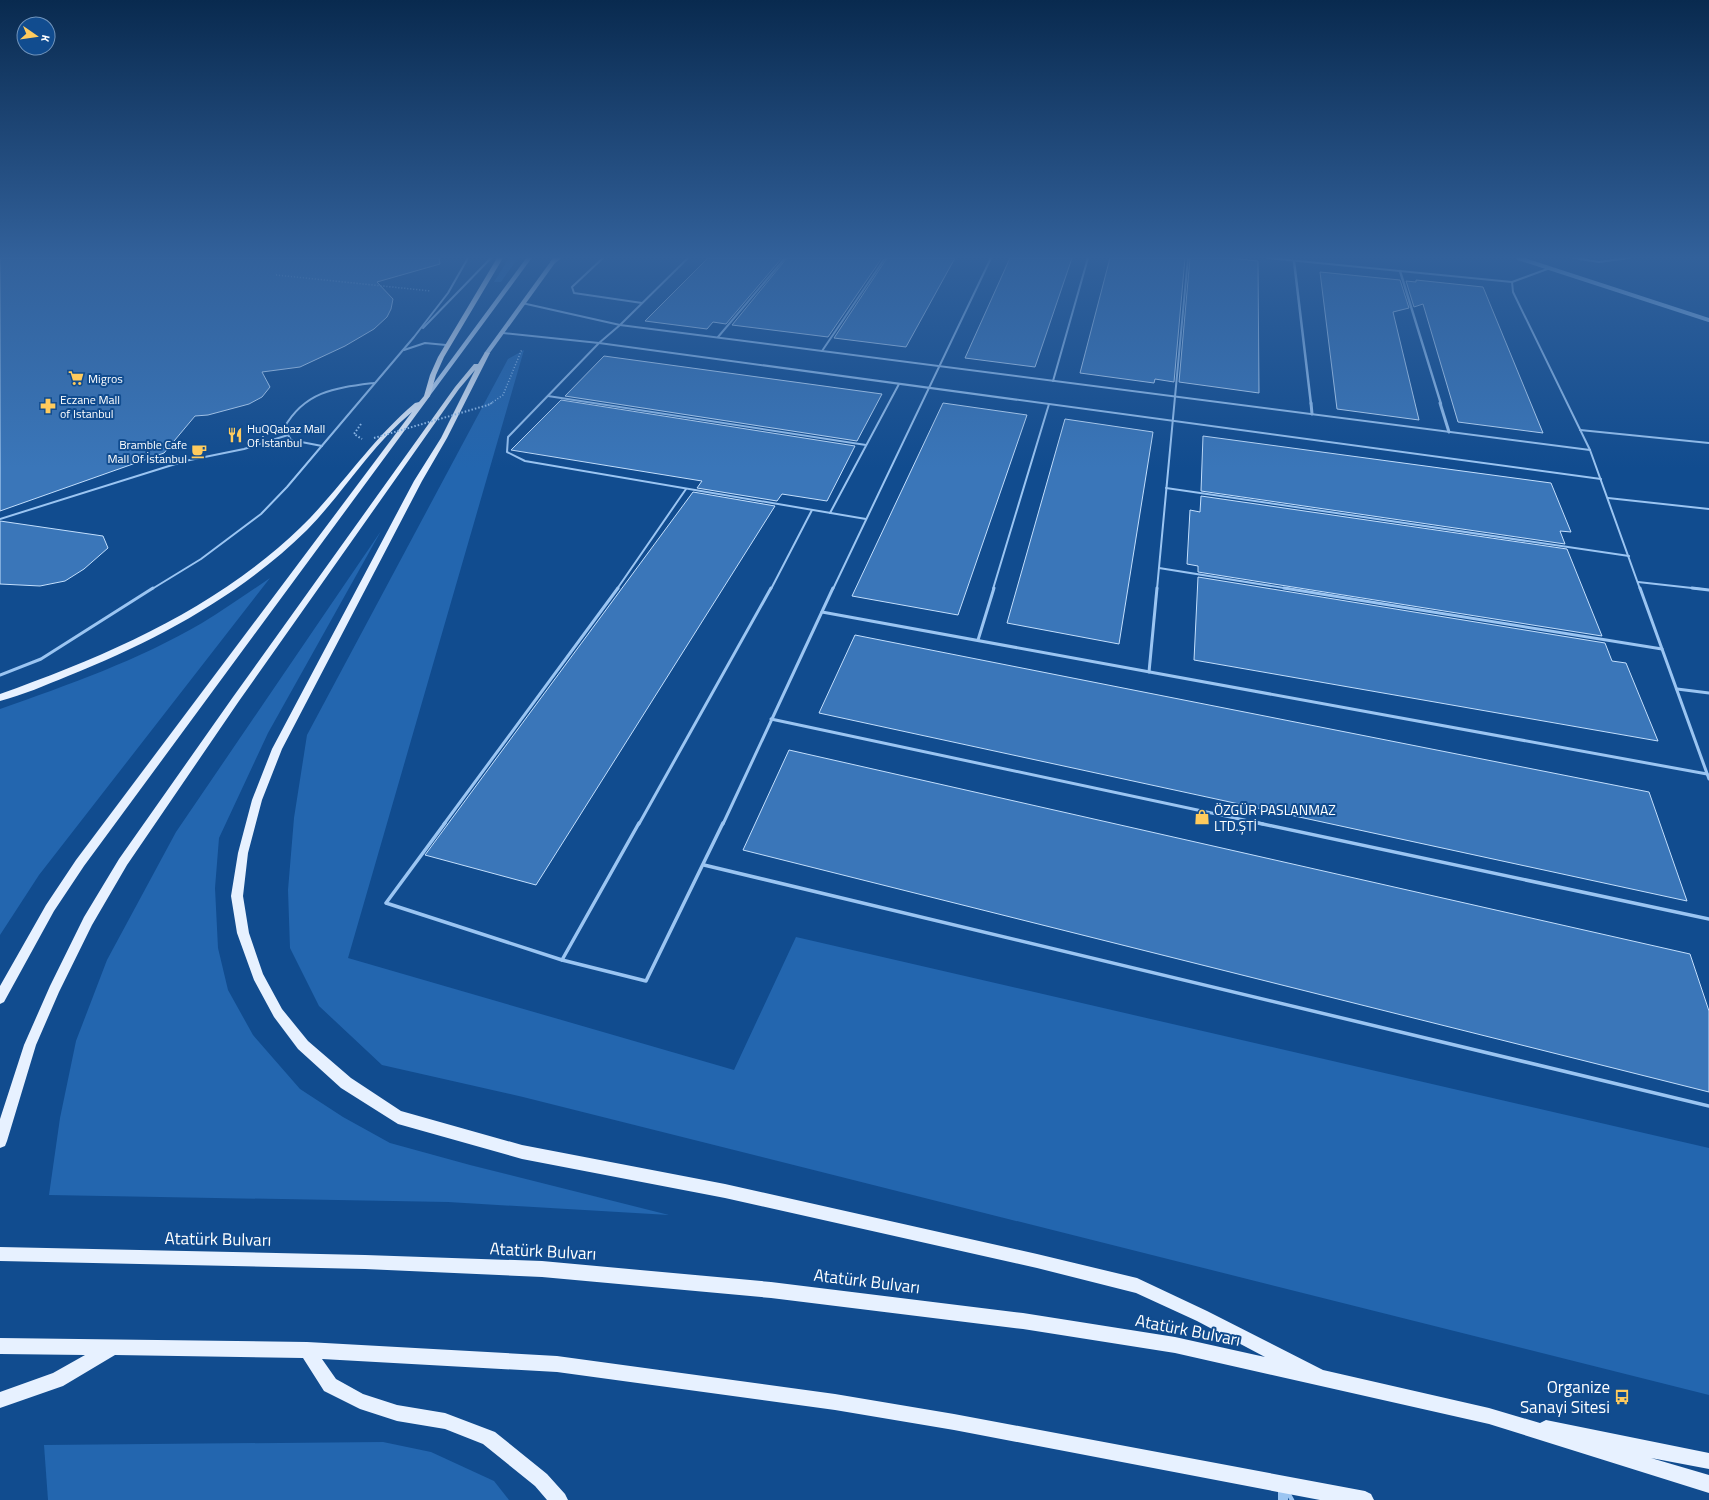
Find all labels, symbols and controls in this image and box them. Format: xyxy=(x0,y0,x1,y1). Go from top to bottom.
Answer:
north arrow xyxy=(16,16,56,56)
text: K xyxy=(37,33,54,44)
supermarket icon: Migros xyxy=(67,369,85,387)
place label: Migros xyxy=(88,369,123,388)
place label: Eczane Mall of Istanbul xyxy=(60,390,120,423)
pharmacy icon: Eczane Mall of Istanbul xyxy=(39,397,57,415)
place label: HuQQabaz Mall Of İstanbul xyxy=(247,419,325,452)
restaurant icon: HuQQabaz Mall Of İstanbul xyxy=(226,426,244,444)
place label: Bramble Cafe Mall Of İstanbul xyxy=(108,435,187,468)
cafe icon: Bramble Cafe Mall Of İstanbul xyxy=(190,442,208,460)
place label: ÖZGÜR PASLANMAZ LTD.ŞTİ xyxy=(1214,799,1336,836)
shop icon: ÖZGÜR PASLANMAZ LTD.ŞTİ xyxy=(1193,808,1211,826)
street label: Atatürk Bulvarı xyxy=(164,1225,272,1253)
street label: Atatürk Bulvarı xyxy=(489,1235,597,1267)
street label: Atatürk Bulvarı xyxy=(812,1262,922,1300)
street label: Atatürk Bulvarı xyxy=(1133,1307,1243,1353)
place label: Organize Sanayi Sitesi xyxy=(1520,1374,1610,1420)
bus stop icon: Organize Sanayi Sitesi xyxy=(1613,1388,1631,1406)

